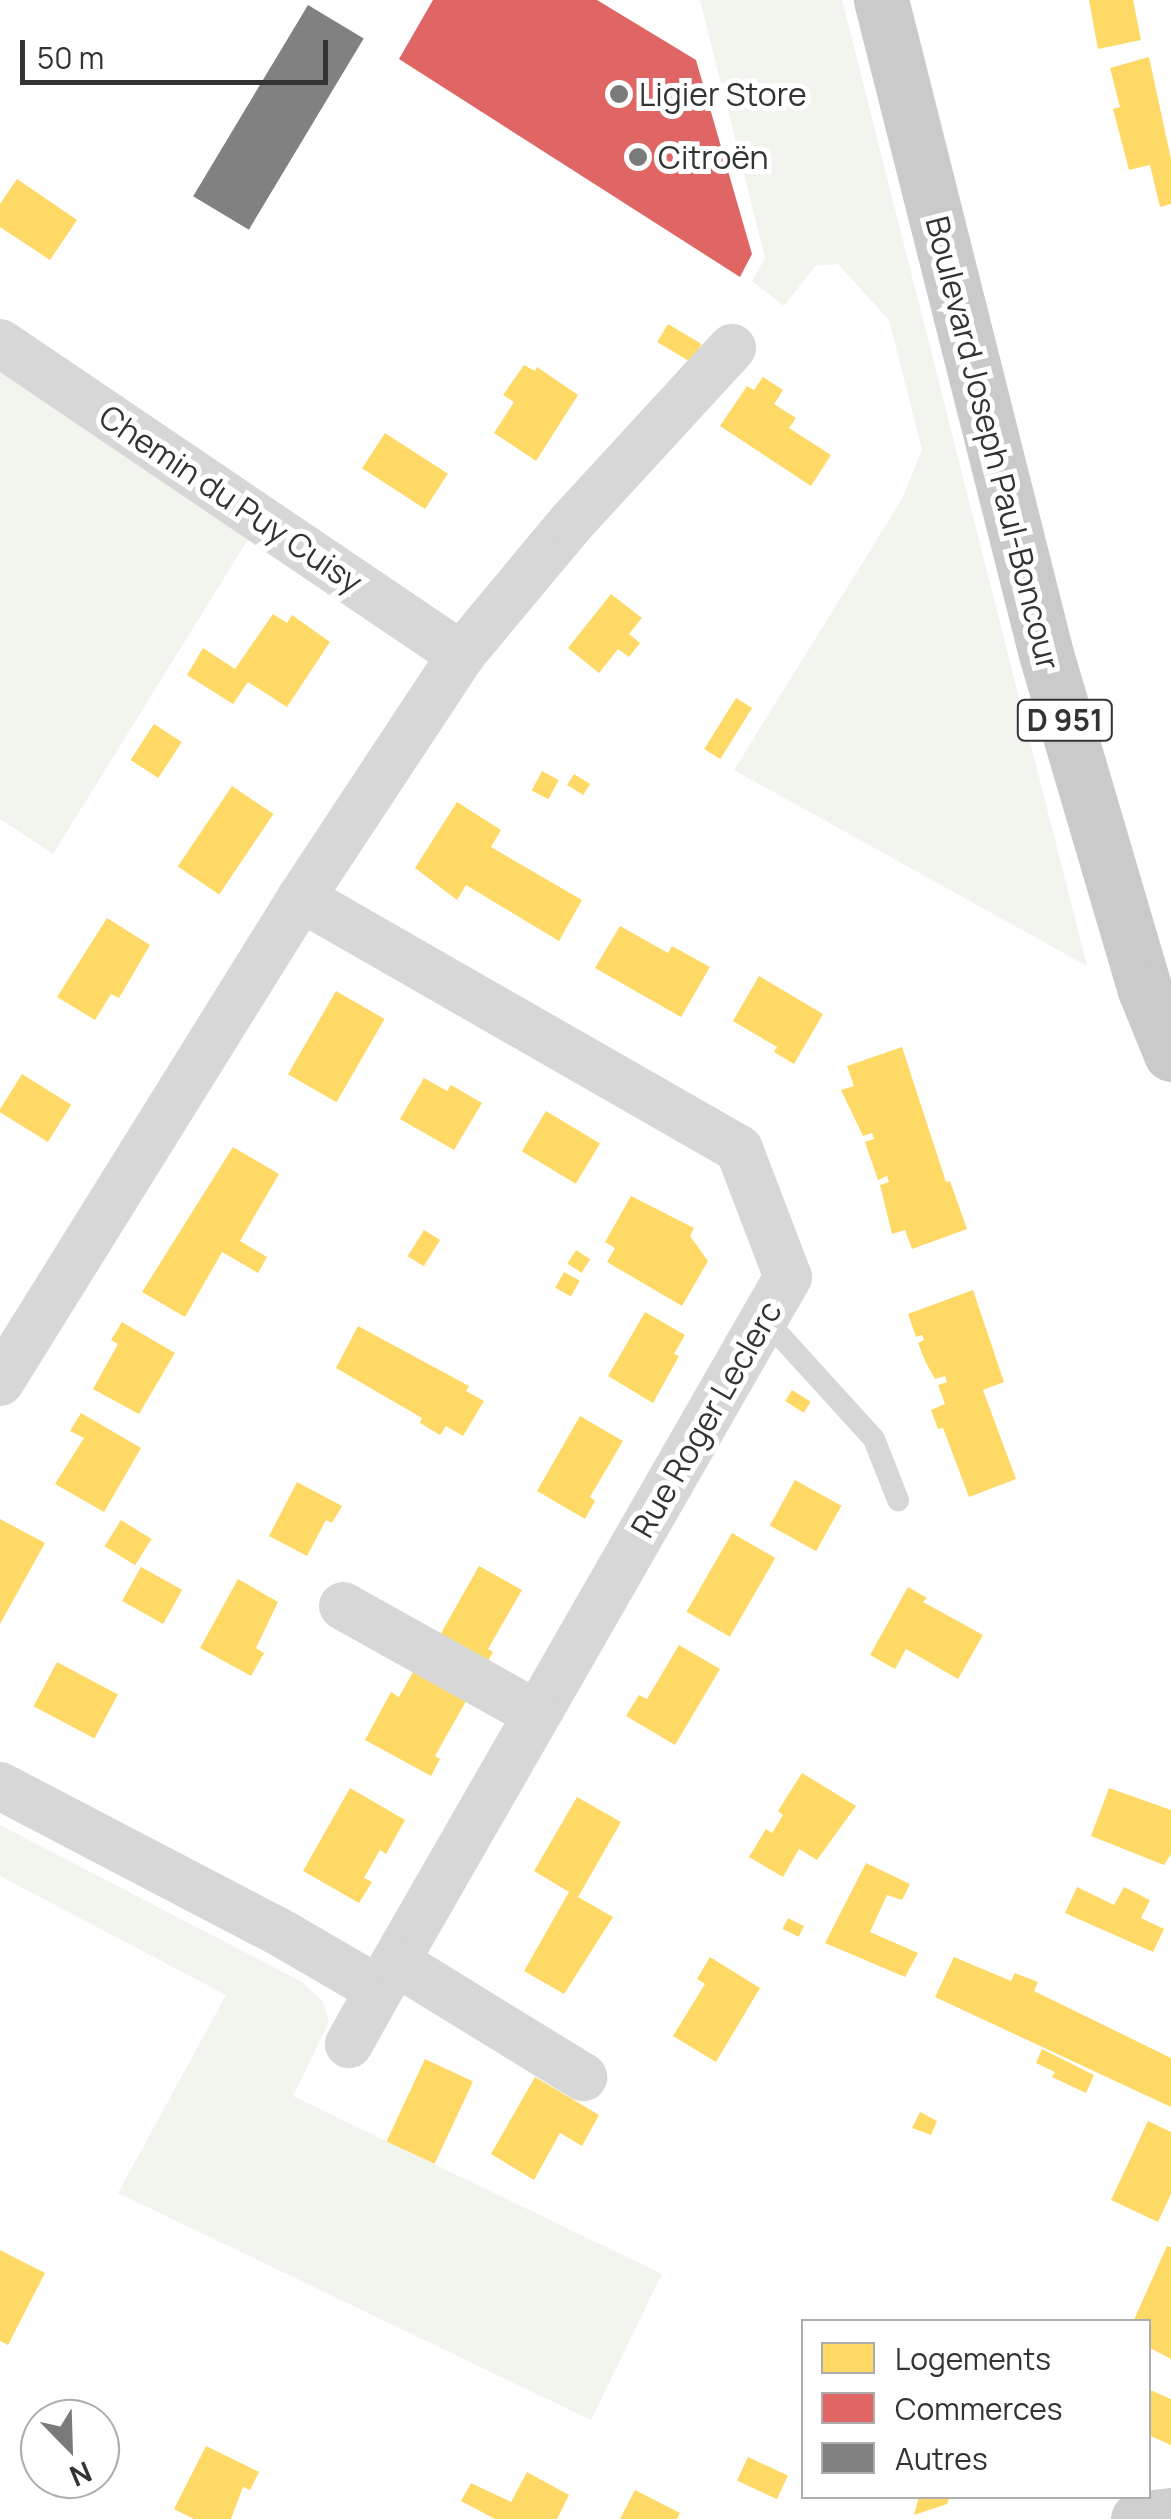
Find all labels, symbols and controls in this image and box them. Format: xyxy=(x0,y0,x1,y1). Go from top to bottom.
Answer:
scale bar xyxy=(25,20,332,82)
text: 50 m xyxy=(37,37,104,78)
place label: Ligier Store xyxy=(639,75,807,113)
marker: Ligier Store xyxy=(608,83,630,105)
place label: Citroën xyxy=(658,138,769,176)
marker: Citroën xyxy=(627,146,649,168)
street label: Boulevard Joseph Paul-Boncour xyxy=(918,212,1068,674)
street label: Chemin du Puy Cuisy xyxy=(92,397,370,601)
road number: D 951 xyxy=(1015,695,1115,745)
street label: Rue Roger Leclerc xyxy=(623,1294,789,1544)
legend xyxy=(801,2319,1151,2499)
text: Logements xyxy=(895,2338,1051,2379)
text: Commerces xyxy=(895,2388,1062,2429)
north arrow xyxy=(20,2399,120,2499)
text: Autres xyxy=(895,2438,988,2479)
text: N xyxy=(64,2453,98,2496)

